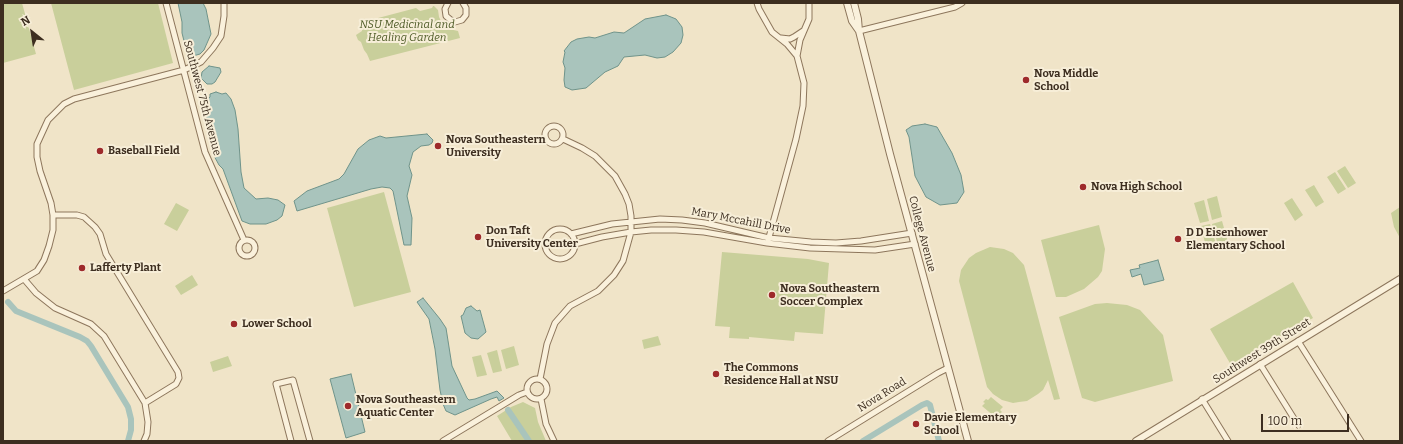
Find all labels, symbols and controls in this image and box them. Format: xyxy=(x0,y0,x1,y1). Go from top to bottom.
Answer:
north arrow xyxy=(12,12,52,52)
text: N xyxy=(19,13,33,29)
park label: NSU Medicinal and Healing Garden xyxy=(359,18,455,44)
street label: Southwest 75th Avenue xyxy=(180,39,224,157)
place label: Nova Middle School xyxy=(1034,67,1098,93)
marker: Nova Middle School xyxy=(1021,75,1031,85)
place label: Nova Southeastern University xyxy=(446,133,546,159)
marker: Nova Southeastern University xyxy=(433,141,443,151)
place label: Baseball Field xyxy=(108,144,180,158)
marker: Baseball Field xyxy=(95,146,105,156)
place label: Nova High School xyxy=(1091,180,1182,194)
marker: Nova High School xyxy=(1078,182,1088,192)
street label: College Avenue xyxy=(905,194,939,274)
street label: Mary Mccahill Drive xyxy=(690,205,792,237)
place label: Don Taft University Center xyxy=(486,224,578,250)
place label: D D Eisenhower Elementary School xyxy=(1186,226,1285,252)
marker: Don Taft University Center xyxy=(473,232,483,242)
marker: D D Eisenhower Elementary School xyxy=(1173,234,1183,244)
place label: Lafferty Plant xyxy=(90,261,161,275)
marker: Lafferty Plant xyxy=(77,263,87,273)
place label: Nova Southeastern Soccer Complex xyxy=(780,282,880,308)
marker: Nova Southeastern Soccer Complex xyxy=(767,290,777,300)
street label: Southwest 39th Street xyxy=(1211,316,1313,386)
place label: Lower School xyxy=(242,317,312,331)
marker: Lower School xyxy=(229,319,239,329)
place label: The Commons Residence Hall at NSU xyxy=(724,361,838,387)
marker: The Commons Residence Hall at NSU xyxy=(711,369,721,379)
street label: Nova Road xyxy=(855,375,909,415)
place label: Nova Southeastern Aquatic Center xyxy=(356,393,456,419)
marker: Nova Southeastern Aquatic Center xyxy=(343,401,353,411)
scale bar xyxy=(1263,406,1351,432)
place label: Davie Elementary School xyxy=(924,411,1017,437)
text: 100 m xyxy=(1268,414,1302,428)
marker: Davie Elementary School xyxy=(911,419,921,429)

